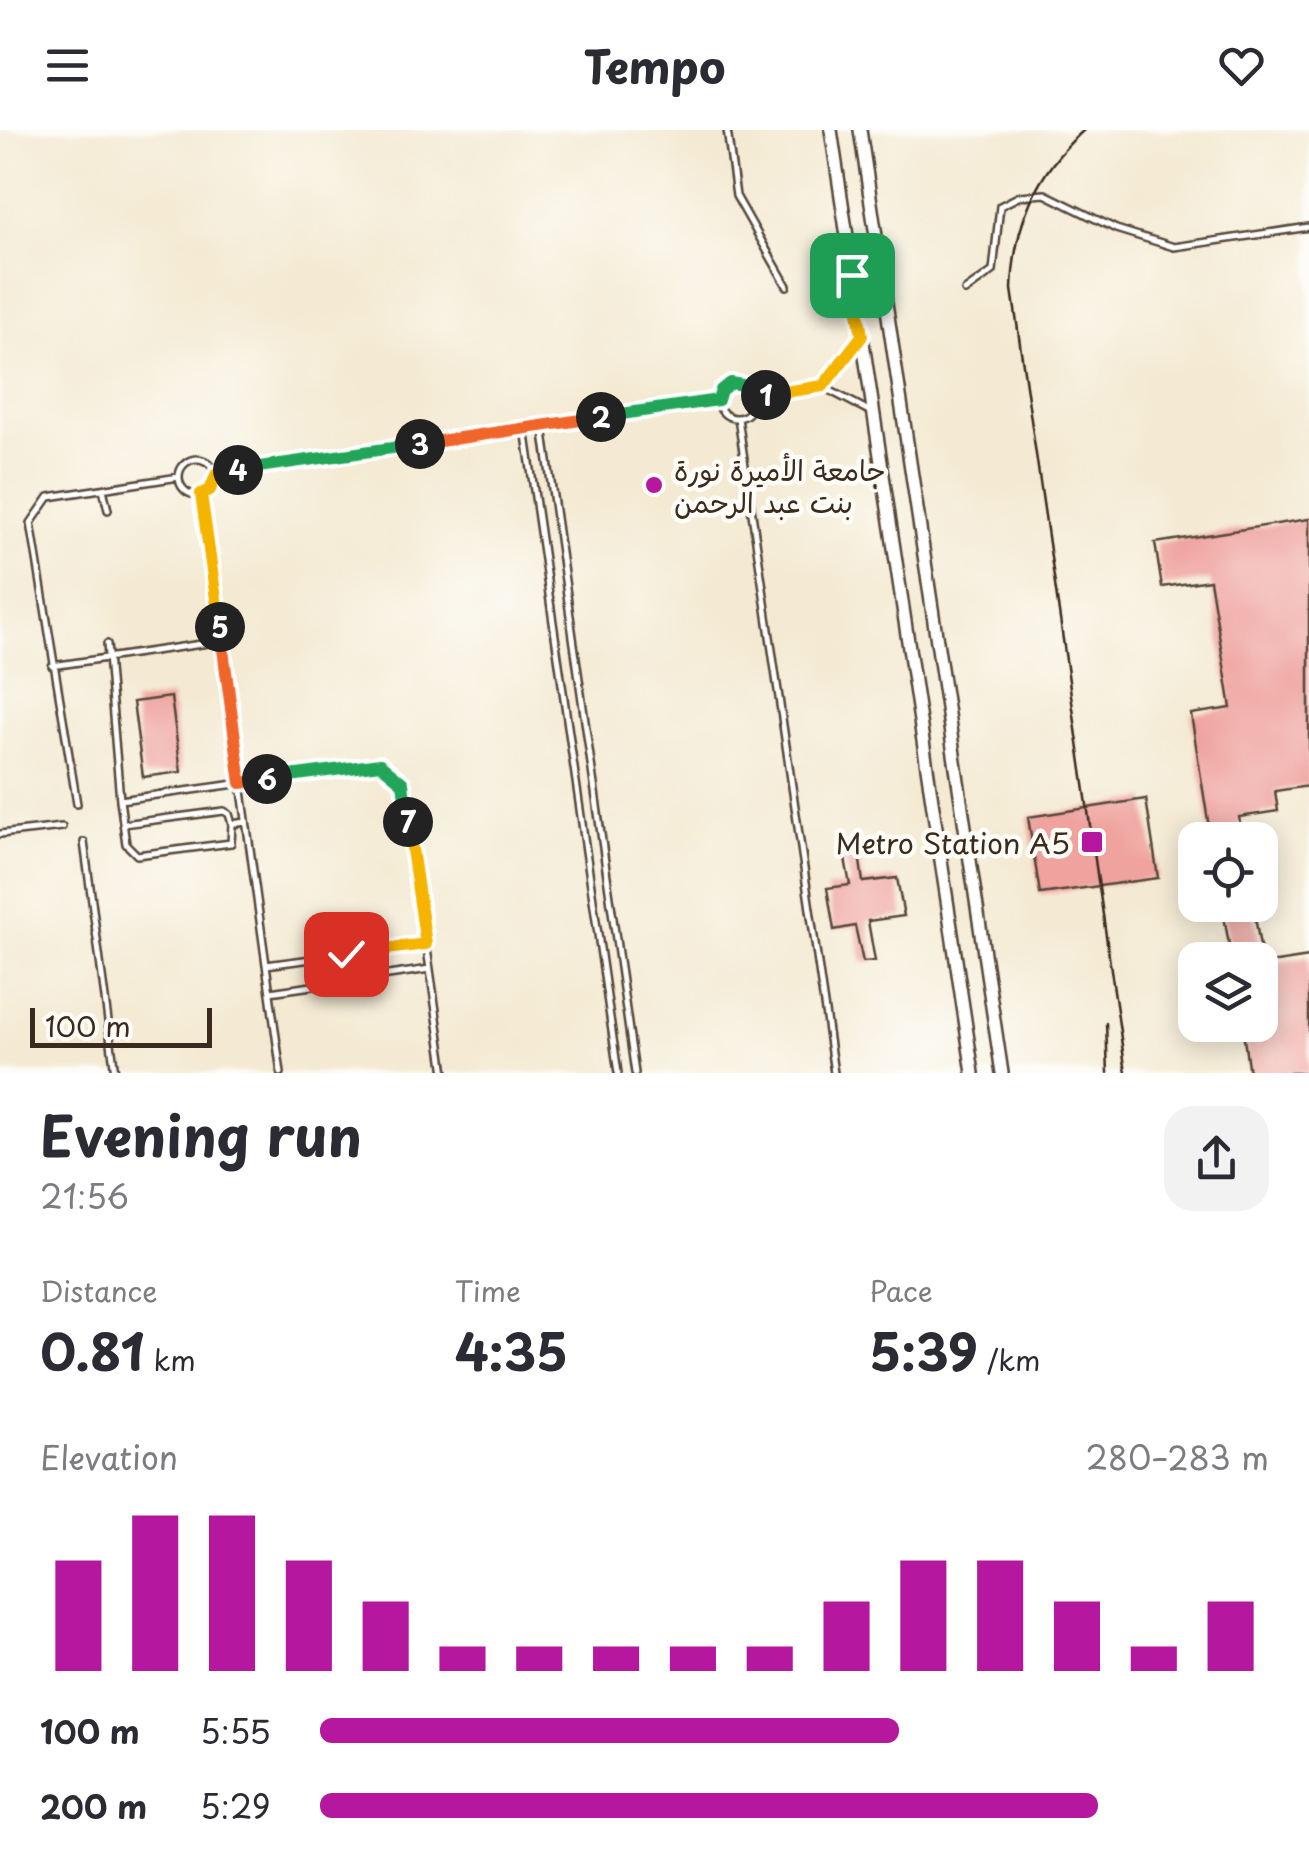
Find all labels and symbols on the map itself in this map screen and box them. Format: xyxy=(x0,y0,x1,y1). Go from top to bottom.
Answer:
pin xyxy=(810,233,895,318)
pin: 1 xyxy=(741,370,791,420)
pin: 2 xyxy=(576,392,626,442)
pin: 3 xyxy=(395,419,445,469)
pin: 4 xyxy=(213,445,263,495)
place label: جامعة الأميرة نورة بنت عبد الرحمن xyxy=(674,448,886,523)
marker: جامعة الأميرة نورة بنت عبد الرحمن xyxy=(643,474,665,496)
pin: 5 xyxy=(195,602,245,652)
pin: 6 xyxy=(242,754,292,804)
pin: 7 xyxy=(383,797,433,847)
place label: Metro Station A5 xyxy=(835,821,1070,864)
marker: Metro Station A5 xyxy=(1079,829,1105,855)
pin xyxy=(304,912,389,997)
scale bar xyxy=(30,1003,212,1048)

